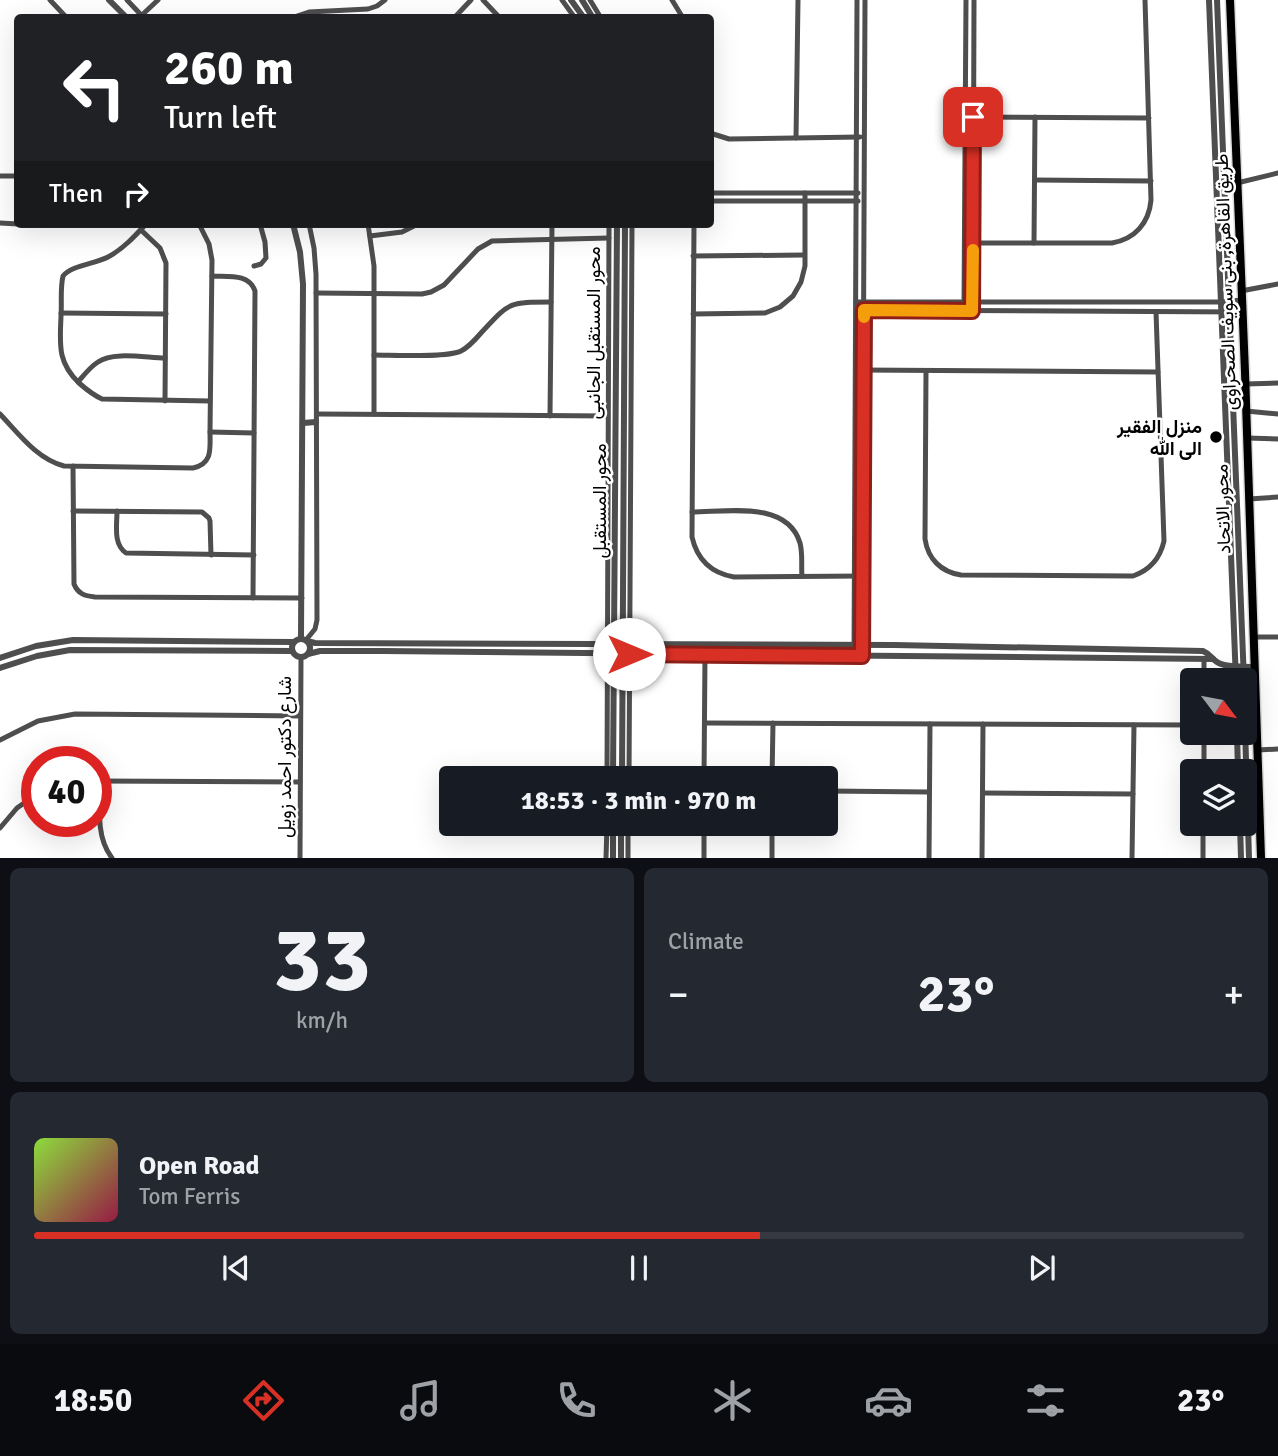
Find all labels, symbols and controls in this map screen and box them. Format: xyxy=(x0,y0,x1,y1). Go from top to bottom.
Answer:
text: 260 m xyxy=(164,38,294,98)
icon: left xyxy=(49,42,140,133)
pin xyxy=(943,87,1003,147)
text: Turn left xyxy=(164,98,277,137)
icon: arrive xyxy=(954,98,992,136)
street label: طريق القاهرة, بنى سويف الصحراوى xyxy=(1210,153,1242,411)
icon: right xyxy=(117,175,155,213)
text: Then xyxy=(49,178,103,210)
street label: محور المستقبل الجانبى xyxy=(582,246,606,420)
place label: منزل الفقير الى الله xyxy=(1116,415,1202,461)
marker: منزل الفقير الى الله xyxy=(1208,429,1224,445)
street label: محور المستقبل xyxy=(588,443,612,559)
street label: محور الاتحاد xyxy=(1209,463,1237,554)
position arrow xyxy=(592,617,666,691)
north arrow xyxy=(1180,668,1256,746)
map controls xyxy=(1180,668,1257,836)
street label: شارع دكتور احمد زويل xyxy=(273,676,297,838)
speed limit sign: 40 xyxy=(21,746,112,837)
button: layers xyxy=(1180,759,1257,836)
text: 18:53 · 3 min · 970 m xyxy=(521,785,756,817)
text: 33 xyxy=(273,904,371,1017)
text: Climate xyxy=(668,927,744,956)
text: 23° xyxy=(918,962,994,1026)
text: − xyxy=(668,971,689,1018)
text: + xyxy=(1223,971,1244,1018)
text: km/h xyxy=(296,1006,348,1035)
text: Open Road xyxy=(139,1150,260,1182)
text: Tom Ferris xyxy=(139,1182,240,1211)
icon: previous xyxy=(217,1249,255,1287)
icon: pause xyxy=(620,1249,658,1287)
icon: next xyxy=(1023,1249,1061,1287)
icon: directions xyxy=(239,1376,288,1425)
icon: music xyxy=(396,1376,445,1425)
icon: phone xyxy=(552,1376,601,1425)
icon: climate xyxy=(708,1376,757,1425)
icon: car xyxy=(864,1376,913,1425)
icon: filters xyxy=(1021,1376,1070,1425)
text: 18:50 xyxy=(54,1381,132,1420)
text: 23° xyxy=(1177,1381,1224,1420)

